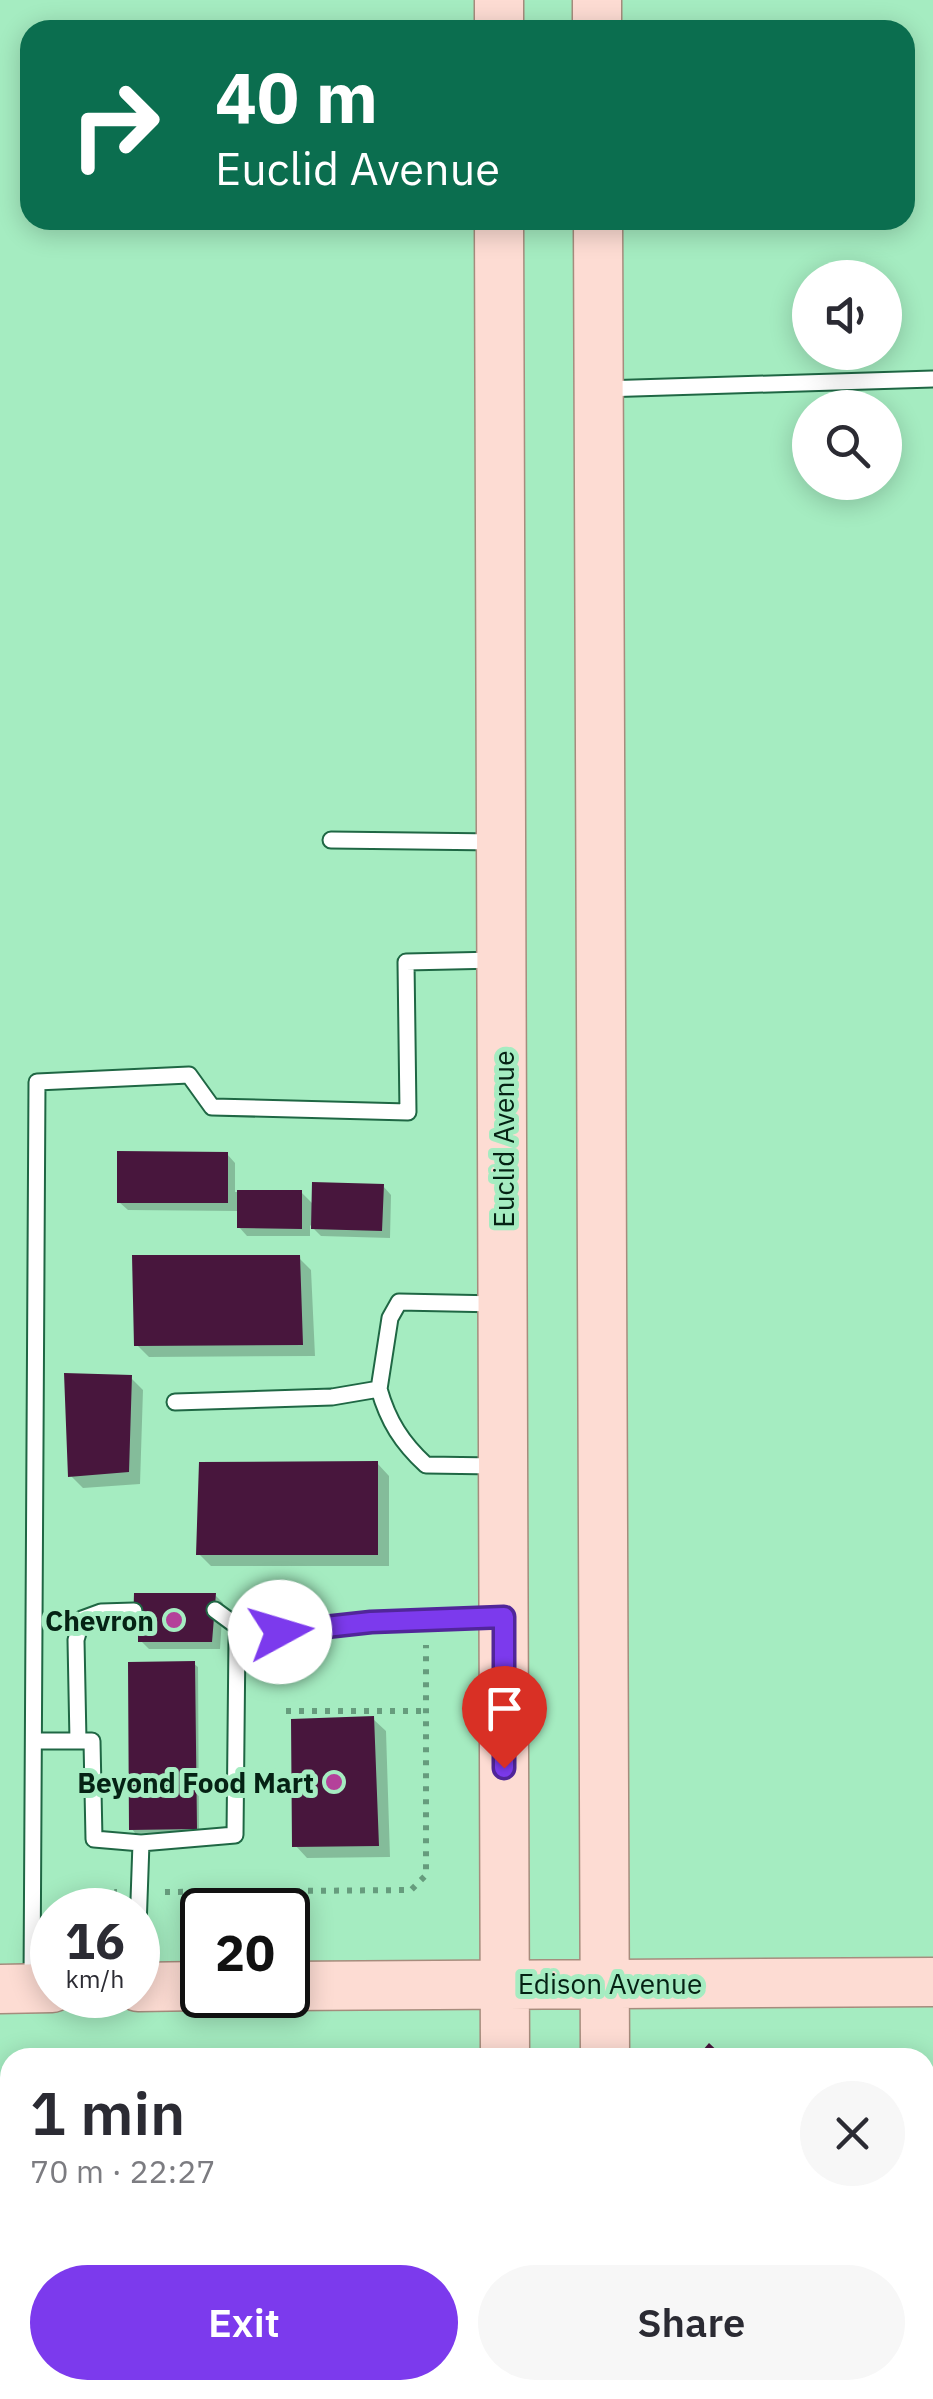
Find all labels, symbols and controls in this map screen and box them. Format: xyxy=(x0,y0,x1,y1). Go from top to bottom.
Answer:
text: 40 m xyxy=(215,51,378,142)
icon: right xyxy=(50,60,180,190)
text: Euclid Avenue xyxy=(215,139,500,197)
map controls xyxy=(792,260,902,500)
button: sound xyxy=(792,260,902,370)
button: search xyxy=(792,390,902,500)
street label: Euclid Avenue xyxy=(485,1050,522,1228)
position arrow xyxy=(228,1580,332,1684)
place label: Chevron xyxy=(45,1602,154,1639)
marker: Chevron xyxy=(163,1609,185,1631)
pin xyxy=(462,1666,547,1769)
icon: arrive xyxy=(477,1681,532,1736)
place label: Beyond Food Mart xyxy=(77,1764,314,1801)
marker: Beyond Food Mart xyxy=(323,1771,345,1793)
speed limit sign: 20 xyxy=(180,1888,310,2018)
text: 16 xyxy=(65,1908,125,1973)
text: km/h xyxy=(66,1962,124,1995)
street label: Edison Avenue xyxy=(518,1965,702,2002)
text: 1 min xyxy=(30,2073,185,2152)
button: close xyxy=(800,2081,905,2186)
text: 70 m · 22:27 xyxy=(30,2150,216,2192)
button: Exit xyxy=(30,2265,458,2380)
button: Share xyxy=(478,2265,905,2380)

